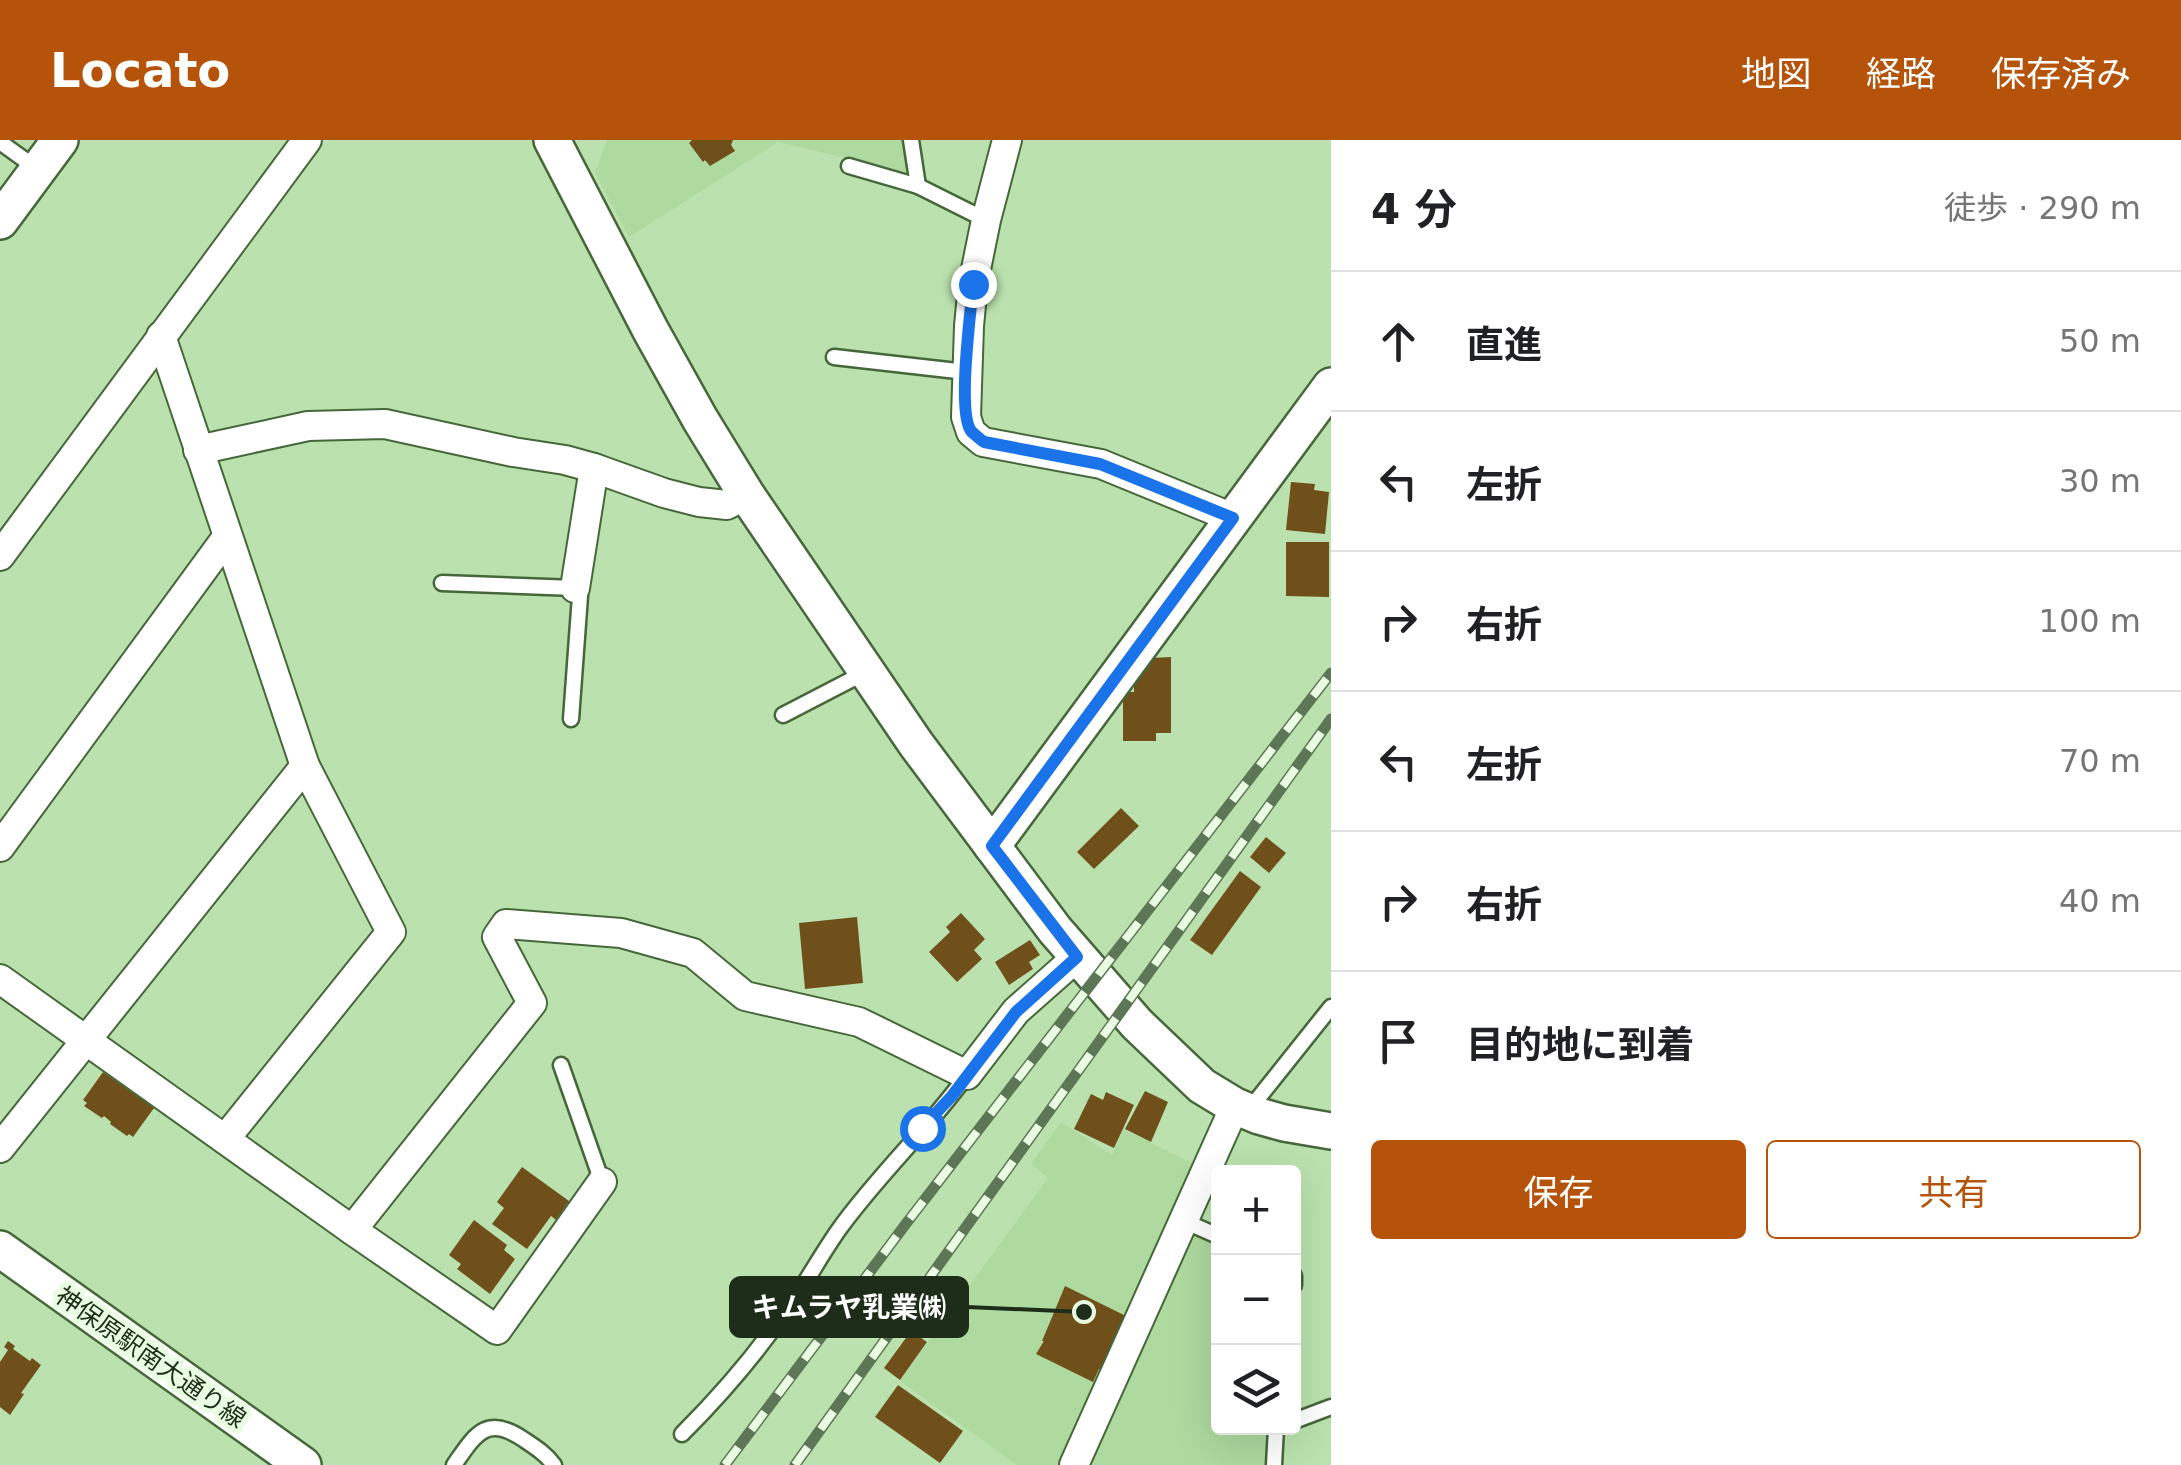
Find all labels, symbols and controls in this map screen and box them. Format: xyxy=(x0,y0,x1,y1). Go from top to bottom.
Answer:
text: Locato xyxy=(50,42,230,98)
text: 地図 xyxy=(1741,54,1811,94)
text: 経路 xyxy=(1866,54,1936,94)
text: 保存済み xyxy=(1991,54,2131,94)
text: 4 分 xyxy=(1371,185,1457,234)
text: 徒歩 · 290 m xyxy=(1944,189,2141,227)
route end xyxy=(951,262,997,308)
icon: ahead xyxy=(1371,314,1426,369)
text: 50 m xyxy=(2059,322,2141,360)
text: 直進 xyxy=(1466,323,1542,367)
icon: left xyxy=(1371,454,1426,509)
text: 30 m xyxy=(2059,462,2141,500)
text: 左折 xyxy=(1466,463,1542,507)
icon: right xyxy=(1371,594,1426,649)
text: 100 m xyxy=(2039,602,2141,640)
text: 右折 xyxy=(1466,603,1542,647)
icon: left xyxy=(1371,734,1426,789)
text: 70 m xyxy=(2059,742,2141,780)
text: 左折 xyxy=(1466,743,1542,787)
icon: right xyxy=(1371,874,1426,929)
text: 40 m xyxy=(2059,882,2141,920)
text: 右折 xyxy=(1466,883,1542,927)
icon: arrive xyxy=(1371,1014,1426,1069)
text: 目的地に到着 xyxy=(1466,1023,1694,1067)
route start xyxy=(900,1106,946,1152)
button: 保存 xyxy=(1371,1140,1746,1239)
button: 共有 xyxy=(1766,1140,2141,1239)
map controls xyxy=(1211,1165,1301,1435)
button: + xyxy=(1211,1165,1301,1255)
button: − xyxy=(1211,1255,1301,1345)
callout: キムラヤ乳業㈱ xyxy=(731,1278,967,1336)
street label: 神保原駅南大通り線 xyxy=(50,1281,251,1434)
text: キムラヤ乳業㈱ xyxy=(752,1291,946,1324)
button: layers xyxy=(1211,1345,1301,1435)

